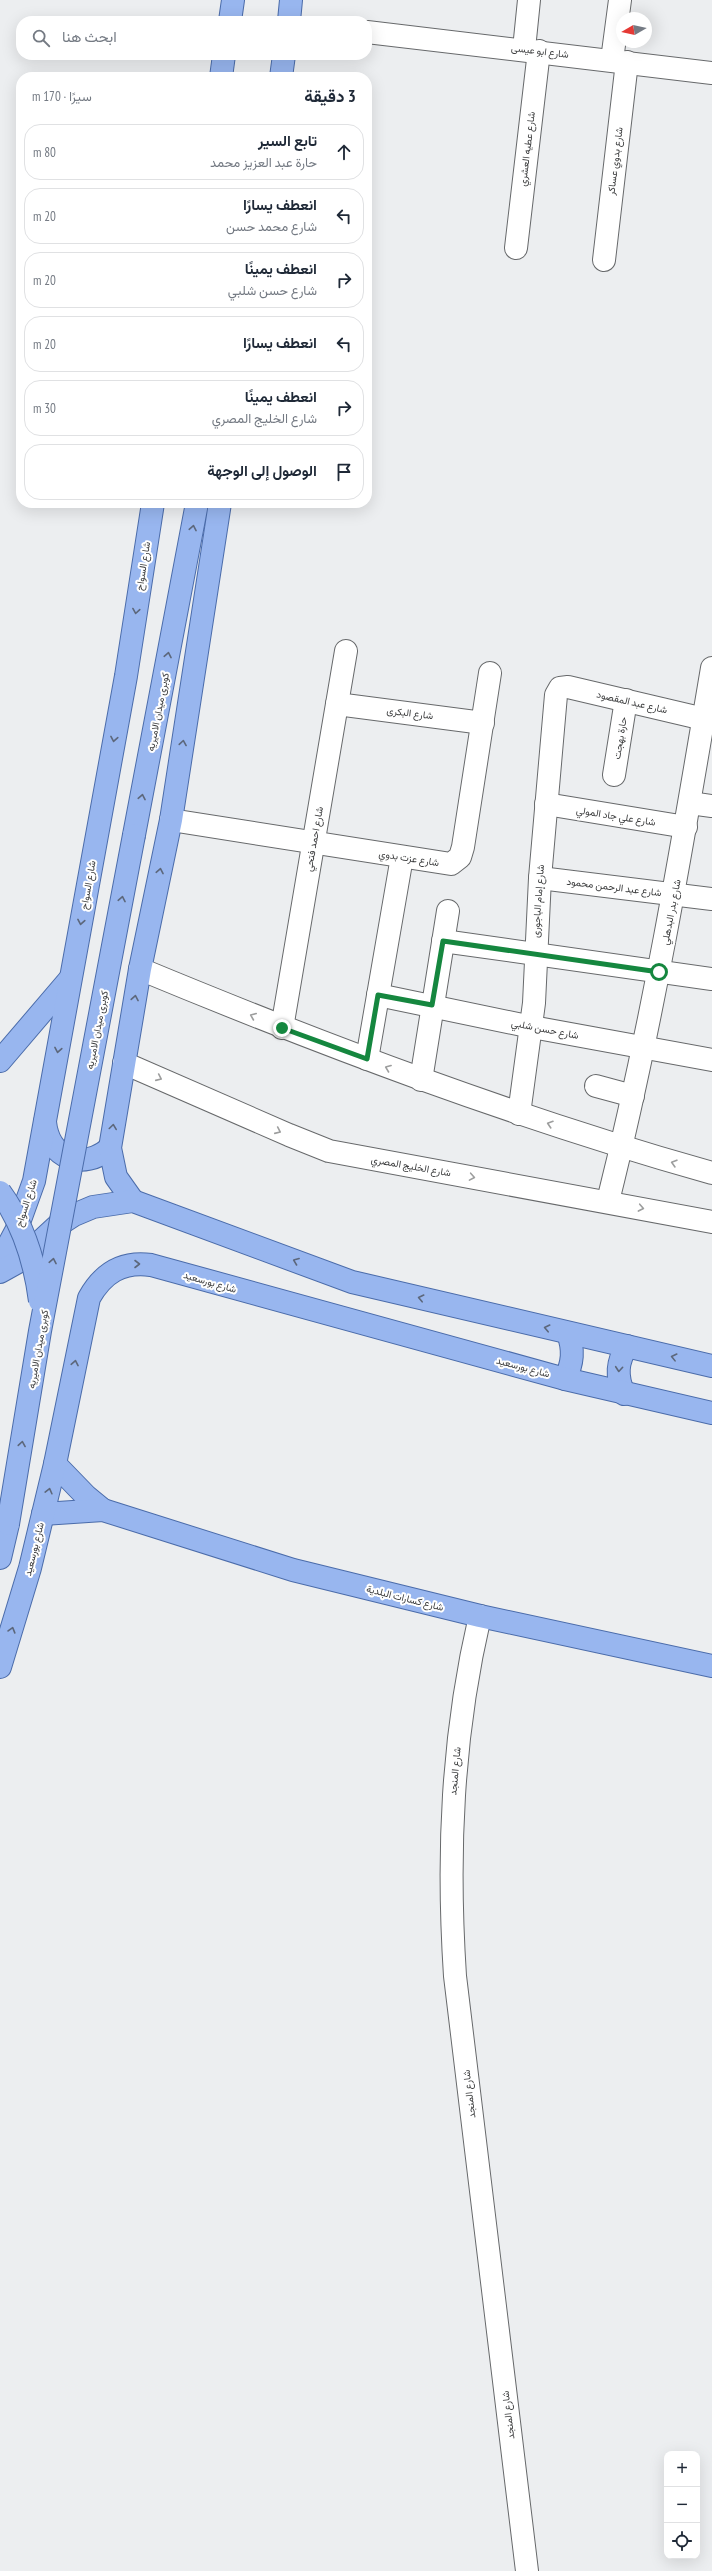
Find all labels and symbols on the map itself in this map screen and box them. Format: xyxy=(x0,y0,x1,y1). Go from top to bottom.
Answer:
north arrow xyxy=(616,12,652,48)
street label: شارع ابو عيسى xyxy=(511,41,570,61)
street label: شارع عطيه العشري xyxy=(516,111,540,187)
street label: شارع بدوي عساكر xyxy=(604,126,628,197)
one-way arrow xyxy=(188,524,196,531)
street label: شارع السواح xyxy=(133,541,153,591)
one-way arrow xyxy=(132,608,141,614)
one-way arrow xyxy=(164,652,172,658)
street label: كوبرى ميدان الاميريه xyxy=(144,671,172,752)
street label: شارع عبد المقصود xyxy=(595,688,669,716)
street label: شارع البكرى xyxy=(386,704,434,722)
street label: حارة بهجت xyxy=(610,716,630,760)
one-way arrow xyxy=(111,736,119,742)
one-way arrow xyxy=(178,740,187,746)
one-way arrow xyxy=(137,794,145,800)
street label: شارع علي جاد المولي xyxy=(575,803,657,831)
street label: شارع احمد فتحي xyxy=(302,805,328,873)
street label: شارع عزت بدوي xyxy=(377,847,440,871)
street label: شارع السواح xyxy=(77,859,99,910)
street label: شارع إمام الباجورى xyxy=(529,864,547,938)
one-way arrow xyxy=(156,868,164,874)
street label: شارع عبد الرحمن محمود xyxy=(566,875,662,899)
street label: شارع بدر البدهلي xyxy=(658,878,686,946)
one-way arrow xyxy=(117,896,126,902)
one-way arrow xyxy=(77,919,86,925)
route start xyxy=(650,963,668,981)
street label: كوبرى ميدان الاميريه xyxy=(83,989,111,1070)
one-way arrow xyxy=(130,995,139,1002)
one-way arrow xyxy=(250,1013,257,1021)
street label: شارع حسن شلبي xyxy=(510,1016,580,1044)
route end xyxy=(273,1019,291,1037)
one-way arrow xyxy=(54,1047,63,1053)
one-way arrow xyxy=(384,1064,391,1072)
one-way arrow xyxy=(156,1074,163,1082)
one-way arrow xyxy=(547,1120,554,1129)
one-way arrow xyxy=(108,1123,117,1130)
one-way arrow xyxy=(274,1126,282,1134)
street label: شارع الخليج المصري xyxy=(370,1153,452,1181)
one-way arrow xyxy=(671,1159,678,1168)
one-way arrow xyxy=(469,1172,475,1181)
street label: شارع السواح xyxy=(12,1177,40,1228)
one-way arrow xyxy=(638,1203,644,1211)
one-way arrow xyxy=(49,1258,57,1264)
one-way arrow xyxy=(293,1258,300,1266)
one-way arrow xyxy=(134,1260,140,1268)
street label: شارع بورسعيد xyxy=(182,1268,238,1296)
one-way arrow xyxy=(418,1295,424,1303)
street label: كوبرى ميدان الاميريه xyxy=(25,1308,51,1389)
one-way arrow xyxy=(544,1324,551,1333)
one-way arrow xyxy=(671,1353,678,1362)
street label: شارع بورسعيد xyxy=(495,1354,551,1380)
one-way arrow xyxy=(70,1360,78,1366)
one-way arrow xyxy=(614,1366,623,1372)
one-way arrow xyxy=(17,1441,25,1447)
one-way arrow xyxy=(44,1487,52,1494)
street label: شارع بورسعيد xyxy=(21,1521,47,1577)
street label: شارع كسارات البلدية xyxy=(365,1582,445,1614)
one-way arrow xyxy=(7,1627,16,1634)
street label: شارع المنجد xyxy=(446,1746,464,1796)
street label: شارع المنجد xyxy=(460,2069,478,2119)
street label: شارع المنجد xyxy=(499,2390,517,2440)

